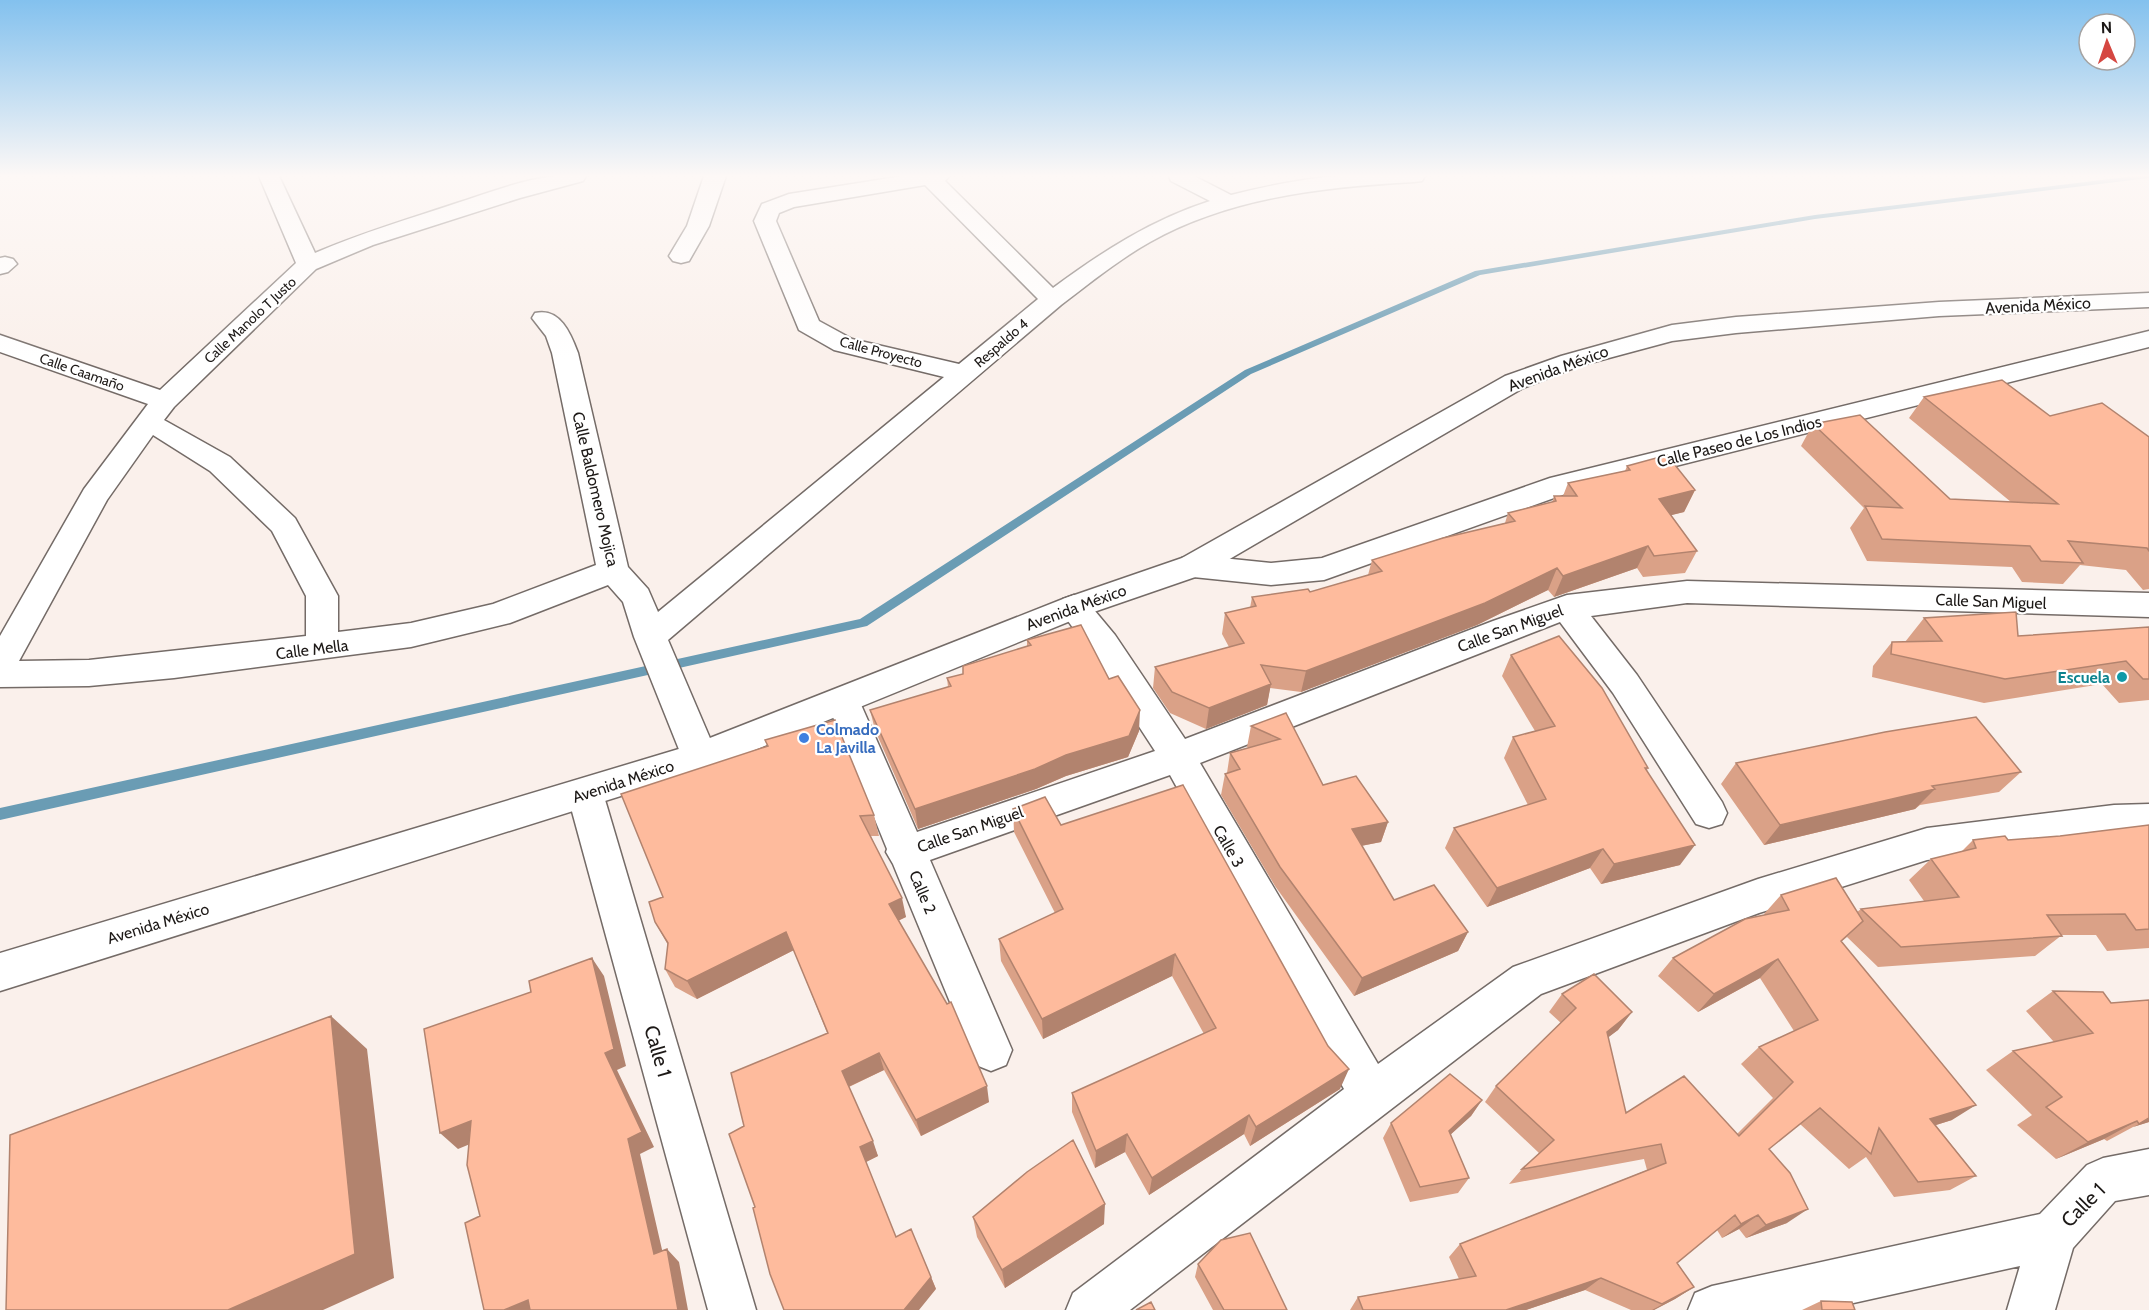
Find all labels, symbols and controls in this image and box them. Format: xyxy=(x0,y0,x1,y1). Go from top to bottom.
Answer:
north arrow xyxy=(2077,12,2137,72)
text: N xyxy=(2101,18,2112,37)
street label: Calle Manolo T Justo xyxy=(200,273,300,367)
street label: Avenida México xyxy=(1985,293,2091,318)
street label: Respaldo 4 xyxy=(970,315,1032,371)
street label: Calle Proyecto xyxy=(838,332,925,372)
street label: Avenida México xyxy=(1505,341,1611,395)
street label: Calle Caamaño xyxy=(37,349,127,395)
street label: Calle Baldomero Mojica xyxy=(568,410,623,569)
street label: Calle Paseo de Los Indios xyxy=(1655,412,1824,471)
street label: Avenida México xyxy=(1023,580,1129,634)
street label: Calle San Miguel xyxy=(1935,590,2047,613)
street label: Calle San Miguel xyxy=(1455,601,1566,656)
street label: Calle Mella xyxy=(275,636,350,663)
place label: Escuela xyxy=(2058,668,2110,687)
marker: Escuela xyxy=(2115,670,2129,684)
place label: Colmado La Javilla xyxy=(816,720,879,757)
marker: Colmado La Javilla xyxy=(797,731,811,745)
street label: Avenida México xyxy=(570,756,676,807)
street label: Calle San Miguel xyxy=(915,802,1026,857)
street label: Calle 3 xyxy=(1209,822,1248,871)
street label: Calle 2 xyxy=(905,868,940,917)
street label: Avenida México xyxy=(105,899,212,948)
street label: Calle 1 xyxy=(639,1022,677,1080)
street label: Calle 1 xyxy=(2056,1178,2110,1232)

